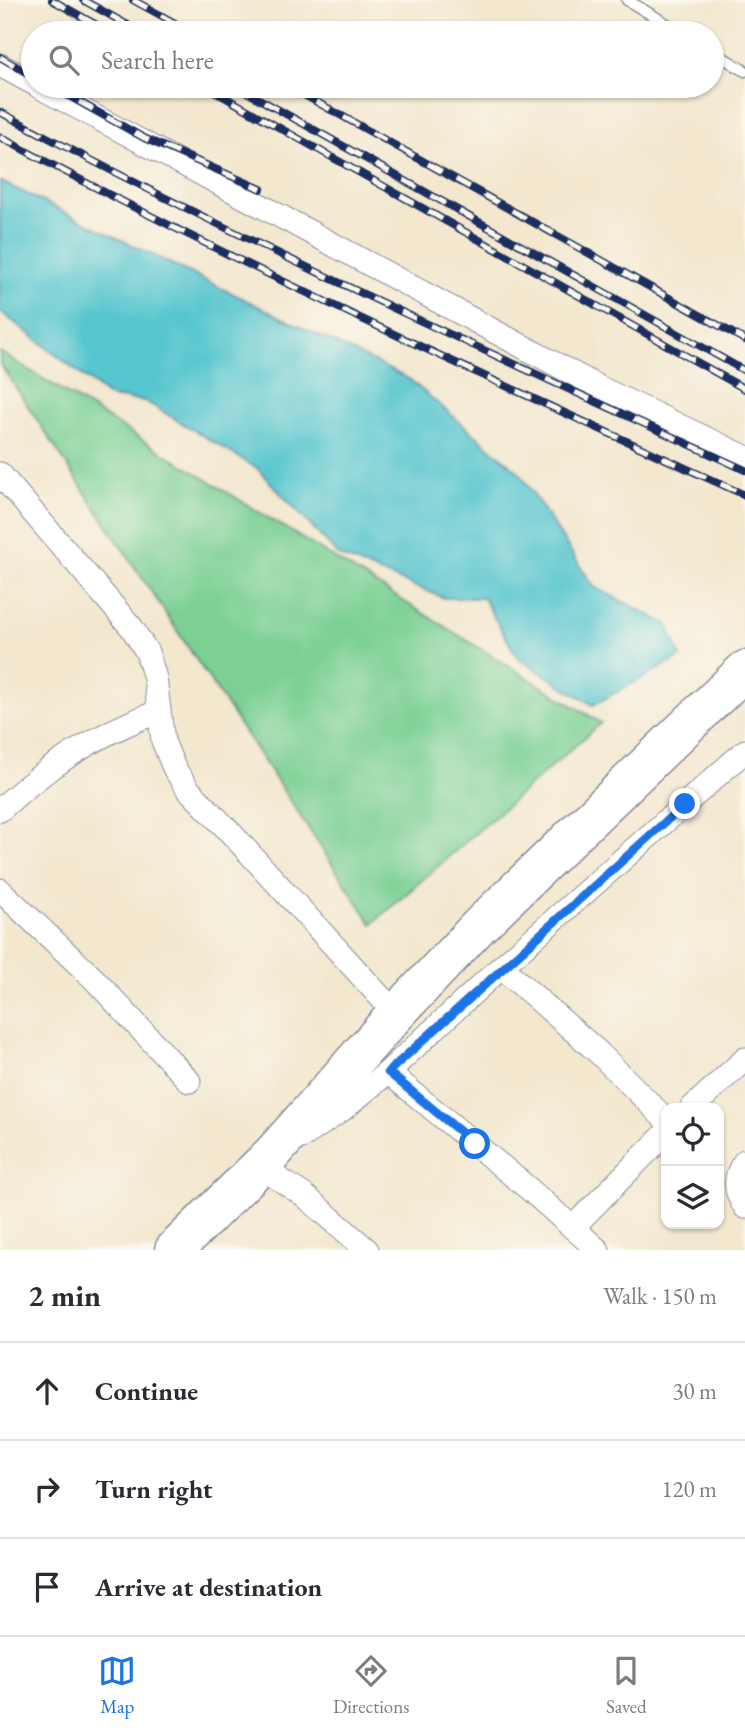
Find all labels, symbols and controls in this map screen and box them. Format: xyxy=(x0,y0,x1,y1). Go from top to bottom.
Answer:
search box xyxy=(21,21,724,98)
icon: search xyxy=(45,41,83,79)
text: Search here xyxy=(101,43,214,77)
route end xyxy=(669,788,700,819)
map controls xyxy=(661,1103,724,1229)
button: locate xyxy=(661,1103,724,1166)
route start xyxy=(459,1128,490,1159)
button: layers xyxy=(661,1166,724,1229)
text: 2 min xyxy=(28,1276,101,1315)
text: Walk · 150 m xyxy=(603,1281,717,1311)
icon: ahead xyxy=(28,1372,66,1410)
text: Continue xyxy=(95,1374,198,1408)
text: 30 m xyxy=(672,1376,717,1406)
icon: right xyxy=(28,1470,66,1508)
text: Turn right xyxy=(95,1472,213,1506)
text: 120 m xyxy=(661,1474,717,1504)
icon: arrive xyxy=(28,1568,66,1606)
text: Arrive at destination xyxy=(95,1570,322,1604)
tab: Map xyxy=(98,1652,136,1719)
tab: Directions xyxy=(333,1652,409,1719)
tab: Saved xyxy=(606,1652,647,1719)

